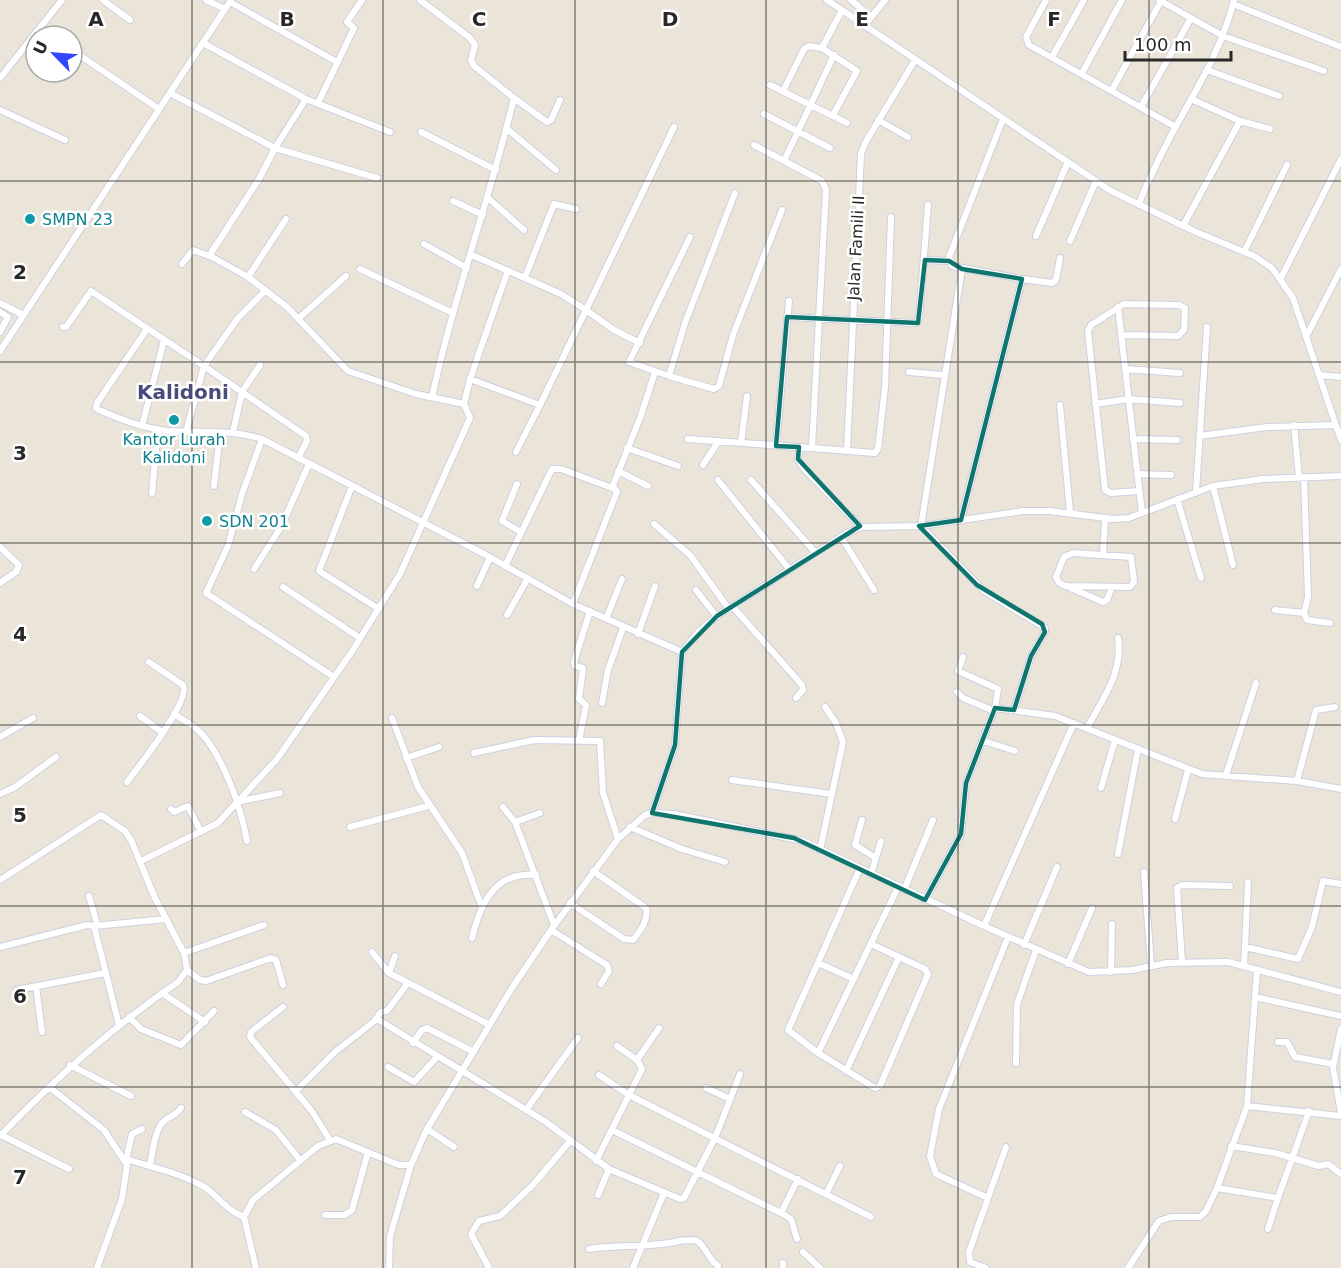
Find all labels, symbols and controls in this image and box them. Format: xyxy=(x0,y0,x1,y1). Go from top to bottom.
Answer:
text: A xyxy=(88,7,104,31)
text: B xyxy=(279,7,295,31)
text: C xyxy=(472,7,486,31)
text: D xyxy=(662,7,678,31)
text: E xyxy=(855,7,869,31)
text: F xyxy=(1047,7,1061,31)
north arrow xyxy=(24,24,84,84)
scale bar xyxy=(1125,24,1232,62)
text: 100 m xyxy=(1134,34,1192,55)
text: U xyxy=(30,38,52,58)
street label: Jalan Famili II xyxy=(844,195,868,302)
place label: SMPN 23 xyxy=(42,210,113,229)
marker: SMPN 23 xyxy=(23,212,37,226)
text: 2 xyxy=(13,260,27,284)
district label: Kalidoni xyxy=(137,380,229,404)
marker: Kantor Lurah Kalidoni xyxy=(167,413,181,427)
place label: Kantor Lurah Kalidoni xyxy=(122,430,226,467)
text: 3 xyxy=(13,441,27,465)
place label: SDN 201 xyxy=(219,512,289,531)
marker: SDN 201 xyxy=(200,514,214,528)
text: 4 xyxy=(13,622,27,646)
text: 5 xyxy=(13,803,27,827)
text: 6 xyxy=(13,984,27,1008)
text: 7 xyxy=(13,1165,27,1189)

